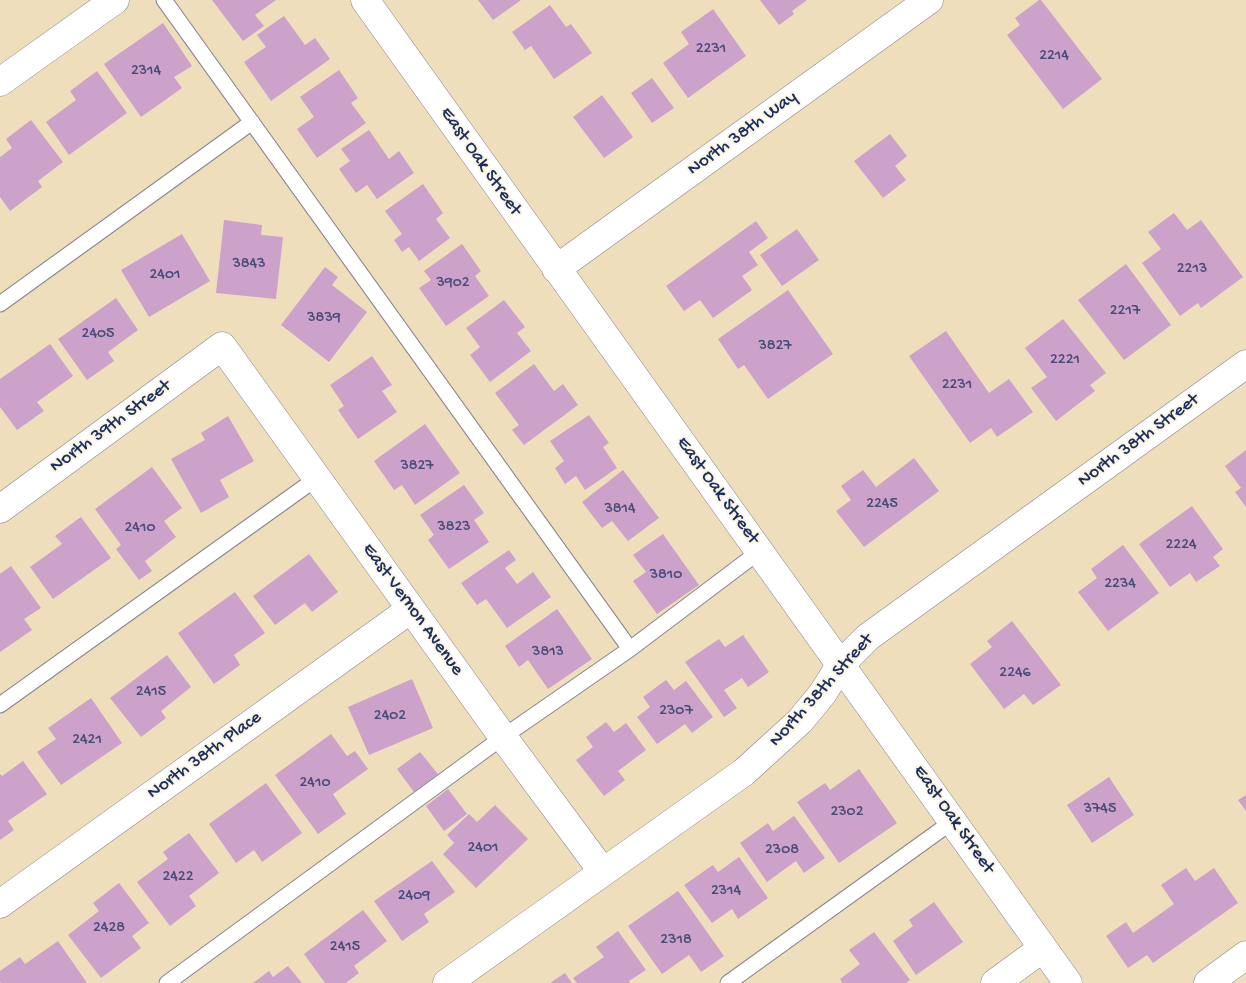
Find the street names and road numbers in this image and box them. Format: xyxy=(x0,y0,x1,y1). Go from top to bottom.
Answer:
street label: North 38th Way xyxy=(684,87,802,181)
street label: East Oak Street xyxy=(434,103,526,221)
street label: North 39th Street xyxy=(46,375,176,479)
street label: North 38th Street xyxy=(1074,389,1204,493)
street label: East Oak Street xyxy=(670,433,764,549)
street label: East Vernon Avenue xyxy=(356,539,468,681)
street label: North 38th Street xyxy=(765,630,879,752)
street label: North 38th Place xyxy=(143,707,267,805)
street label: East Oak Street xyxy=(907,761,999,879)

